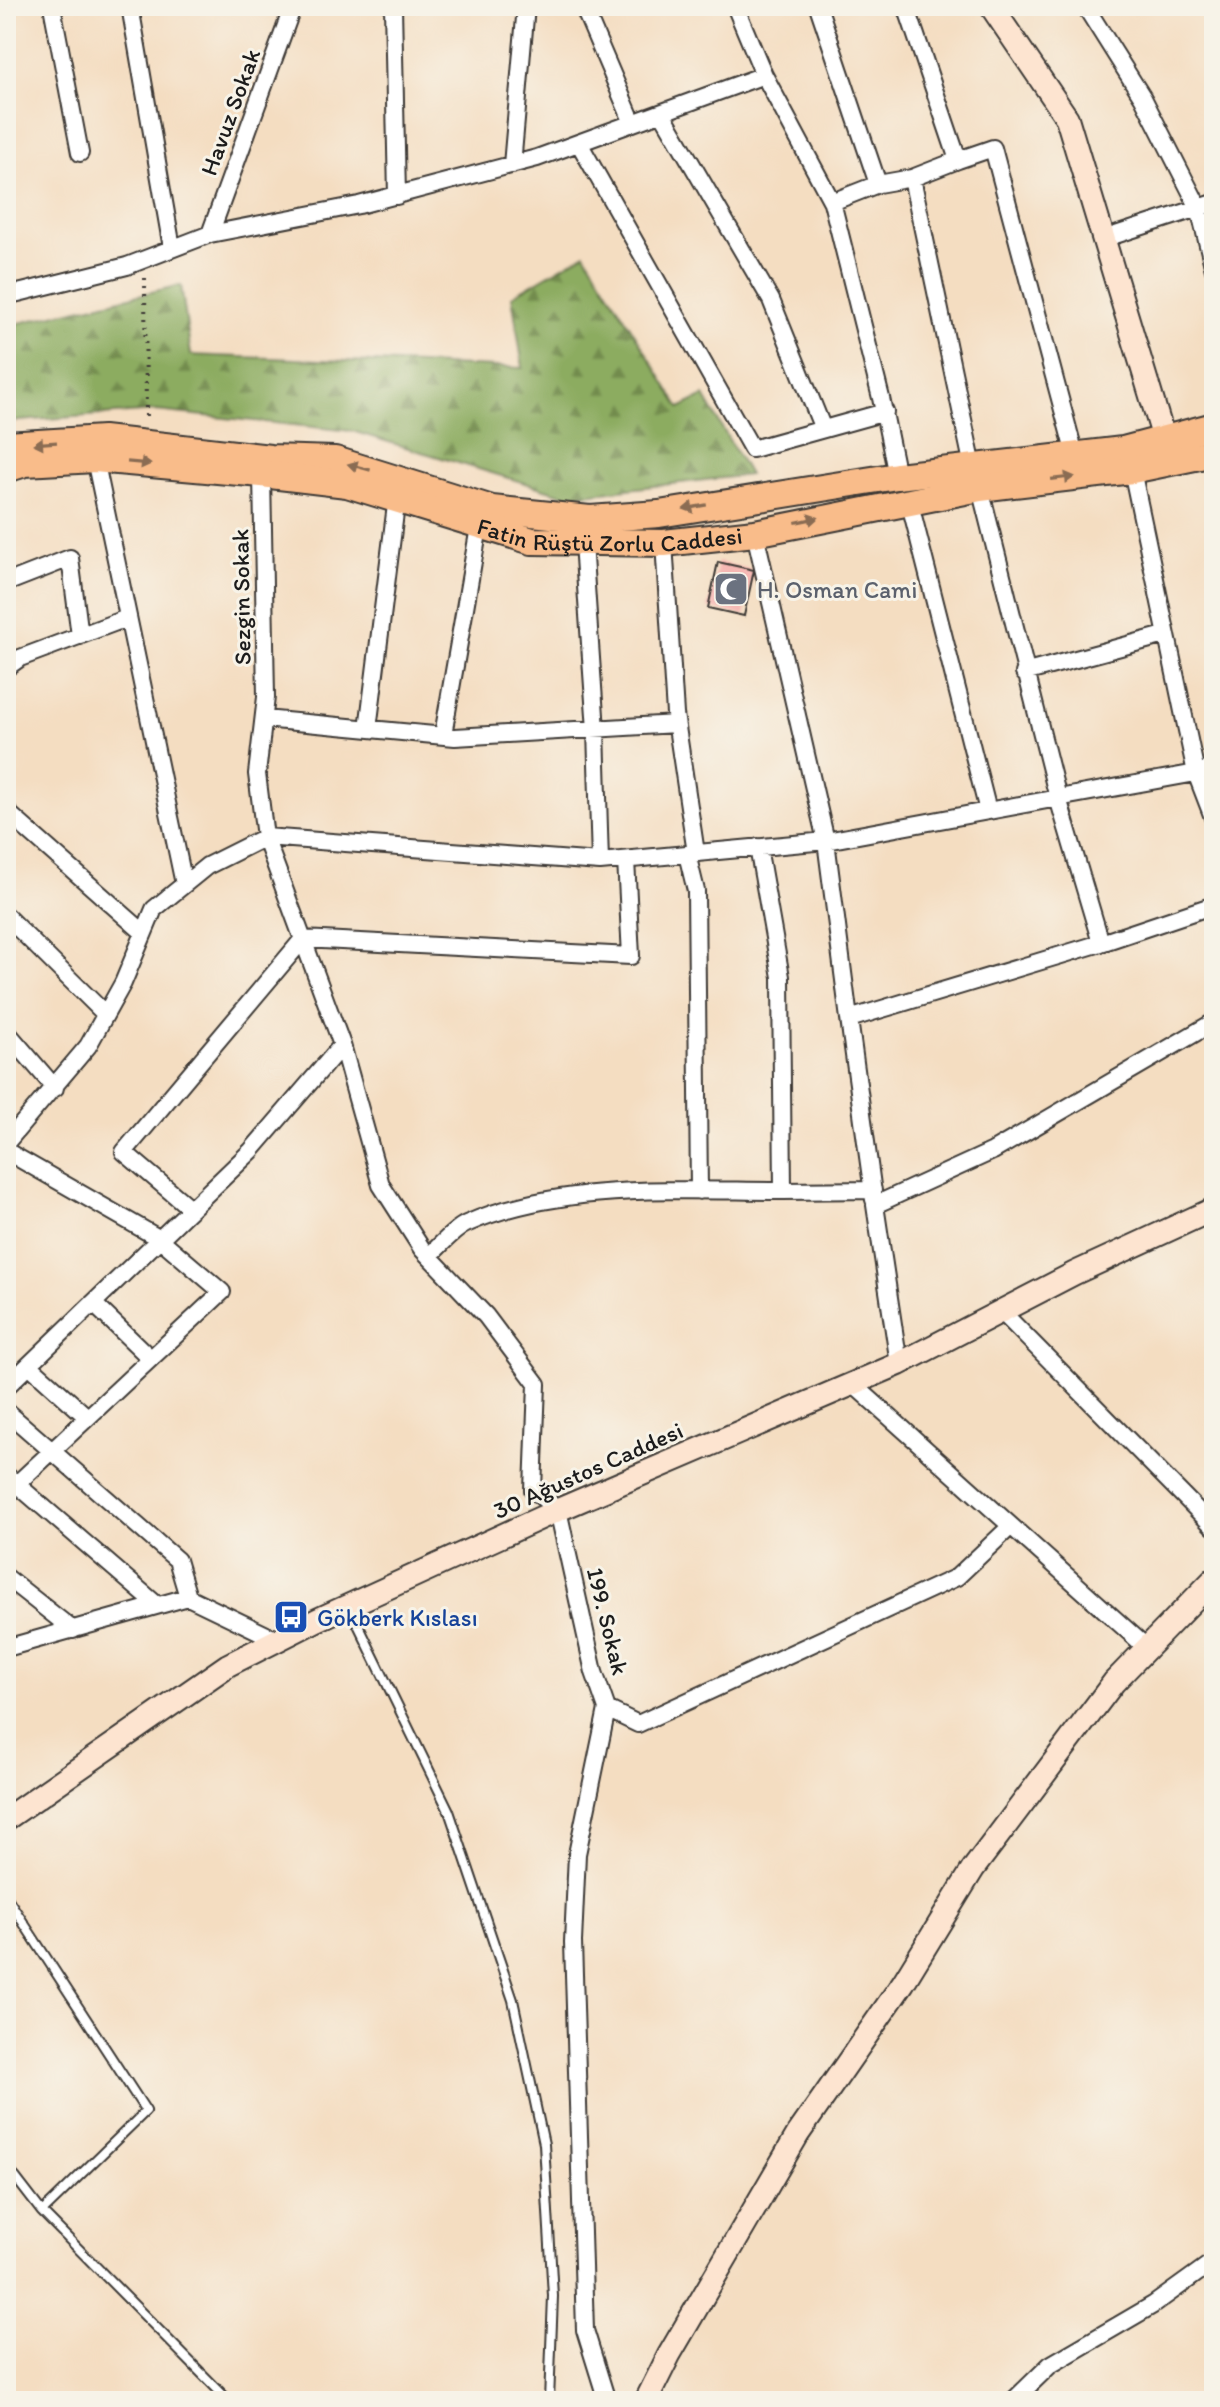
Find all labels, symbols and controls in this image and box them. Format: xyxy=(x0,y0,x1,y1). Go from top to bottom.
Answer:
street label: Havuz Sokak xyxy=(194,44,266,179)
one-way arrow xyxy=(32,437,57,450)
one-way arrow xyxy=(127,457,152,470)
one-way arrow xyxy=(346,460,371,472)
one-way arrow xyxy=(1051,471,1076,484)
one-way arrow xyxy=(682,502,707,514)
street label: Fatin Rüştü Zorlu Caddesi xyxy=(474,511,744,558)
one-way arrow xyxy=(795,513,820,526)
street label: Sezgin Sokak xyxy=(225,529,257,665)
mosque icon: H. Osman Cami xyxy=(712,570,750,608)
place label: H. Osman Cami xyxy=(757,575,917,604)
street label: 30 Ağustos Caddesi xyxy=(489,1415,687,1525)
street label: 199. Sokak xyxy=(581,1564,635,1678)
bus stop icon: Gökberk Kıslası xyxy=(272,1598,310,1636)
place label: Gökberk Kıslası xyxy=(317,1603,478,1632)

